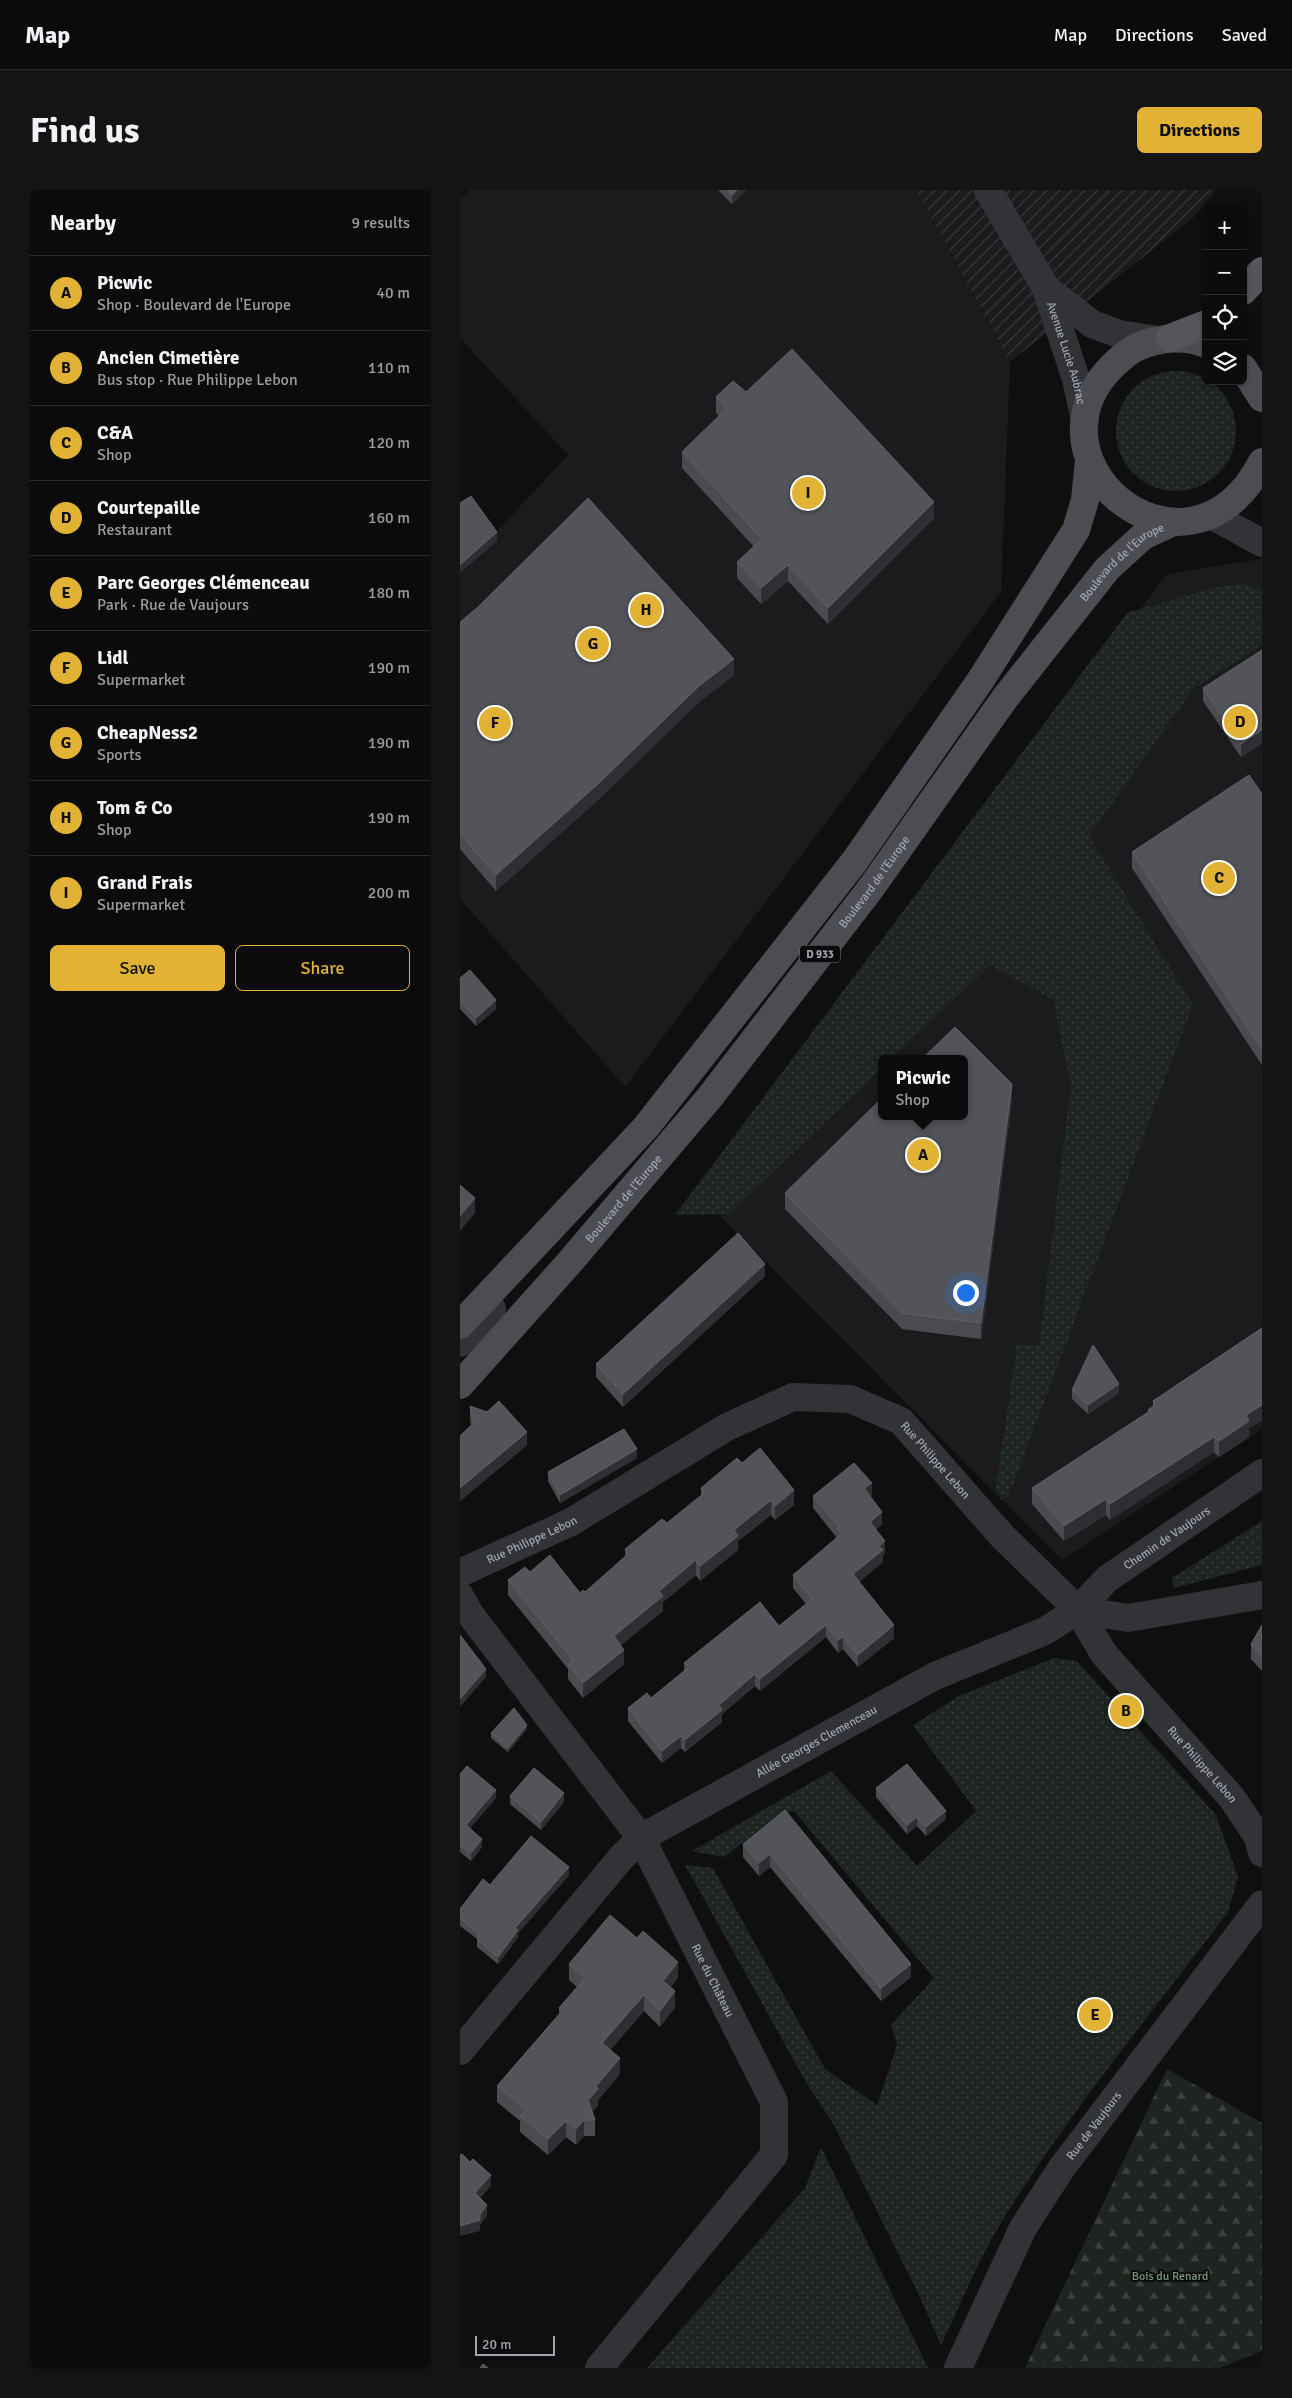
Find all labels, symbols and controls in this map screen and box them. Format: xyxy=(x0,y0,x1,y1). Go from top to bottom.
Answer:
text: Map xyxy=(25,20,70,50)
text: Map xyxy=(1054,24,1087,46)
text: Directions xyxy=(1115,24,1194,46)
text: Saved xyxy=(1222,24,1267,46)
button: Directions xyxy=(1137,107,1262,153)
text: Find us xyxy=(30,109,140,152)
map controls xyxy=(1202,205,1247,385)
button: + xyxy=(1202,205,1247,250)
text: Nearby xyxy=(50,210,116,236)
text: 9 results xyxy=(351,213,410,233)
button: − xyxy=(1202,250,1247,295)
text: Picwic xyxy=(97,271,152,295)
text: A xyxy=(61,283,71,303)
text: 40 m xyxy=(376,283,410,303)
text: Shop · Boulevard de l'Europe xyxy=(97,295,291,315)
button: locate xyxy=(1202,295,1247,340)
street label: Avenue Lucie Aubrac xyxy=(1043,300,1088,406)
button: layers xyxy=(1202,340,1247,385)
text: Ancien Cimetière xyxy=(97,346,239,370)
text: B xyxy=(61,358,71,378)
text: 110 m xyxy=(368,358,410,378)
text: Bus stop · Rue Philippe Lebon xyxy=(97,370,298,390)
text: C&A xyxy=(97,421,133,445)
text: C xyxy=(61,433,71,453)
text: 120 m xyxy=(368,433,410,453)
text: Shop xyxy=(97,445,131,465)
pin: I xyxy=(792,474,824,512)
text: Courtepaille xyxy=(97,496,200,520)
text: D xyxy=(61,508,71,528)
text: 160 m xyxy=(368,508,410,528)
text: Restaurant xyxy=(97,520,172,540)
street label: Boulevard de l'Europe xyxy=(1077,520,1167,605)
text: Parc Georges Clémenceau xyxy=(97,571,310,595)
text: E xyxy=(61,583,71,603)
text: 180 m xyxy=(368,583,410,603)
pin: H xyxy=(630,591,662,629)
text: Park · Rue de Vaujours xyxy=(97,595,249,615)
pin: G xyxy=(577,625,609,663)
text: Lidl xyxy=(97,646,129,670)
text: F xyxy=(62,658,70,678)
text: 190 m xyxy=(368,658,410,678)
text: Supermarket xyxy=(97,670,185,690)
pin: D xyxy=(1224,703,1256,741)
pin: F xyxy=(479,704,511,742)
text: CheapNess2 xyxy=(97,721,198,745)
text: G xyxy=(61,733,71,753)
text: 190 m xyxy=(368,733,410,753)
text: Sports xyxy=(97,745,142,765)
text: Tom & Co xyxy=(97,796,173,820)
text: H xyxy=(61,808,71,828)
text: 190 m xyxy=(368,808,410,828)
text: Shop xyxy=(97,820,131,840)
street label: Boulevard de l'Europe xyxy=(836,833,913,931)
pin: C xyxy=(1203,859,1235,897)
text: Grand Frais xyxy=(97,871,192,895)
text: I xyxy=(63,883,69,903)
text: 200 m xyxy=(368,883,410,903)
text: Supermarket xyxy=(97,895,185,915)
button: Save xyxy=(50,945,225,991)
button: Share xyxy=(235,945,410,991)
road number: D 933 xyxy=(800,946,840,962)
popup xyxy=(878,1055,968,1120)
text: Picwic xyxy=(895,1066,951,1090)
text: Shop xyxy=(895,1090,930,1110)
pin: A xyxy=(907,1136,939,1174)
street label: Boulevard de l'Europe xyxy=(582,1152,666,1246)
your location xyxy=(953,1280,979,1306)
street label: Rue Philippe Lebon xyxy=(897,1419,973,1502)
street label: Chemin de Vaujours xyxy=(1121,1504,1213,1573)
street label: Rue Philippe Lebon xyxy=(484,1513,580,1568)
pin: B xyxy=(1110,1692,1142,1730)
street label: Allée Georges Clemenceau xyxy=(753,1702,880,1781)
street label: Rue Philippe Lebon xyxy=(1164,1723,1240,1806)
street label: Rue du Château xyxy=(688,1942,737,2020)
pin: E xyxy=(1079,1996,1111,2034)
street label: Rue de Vaujours xyxy=(1064,2089,1125,2163)
park label: Bois du Renard xyxy=(1132,2269,1208,2284)
scale bar xyxy=(475,2333,555,2356)
text: 20 m xyxy=(482,2336,511,2353)

